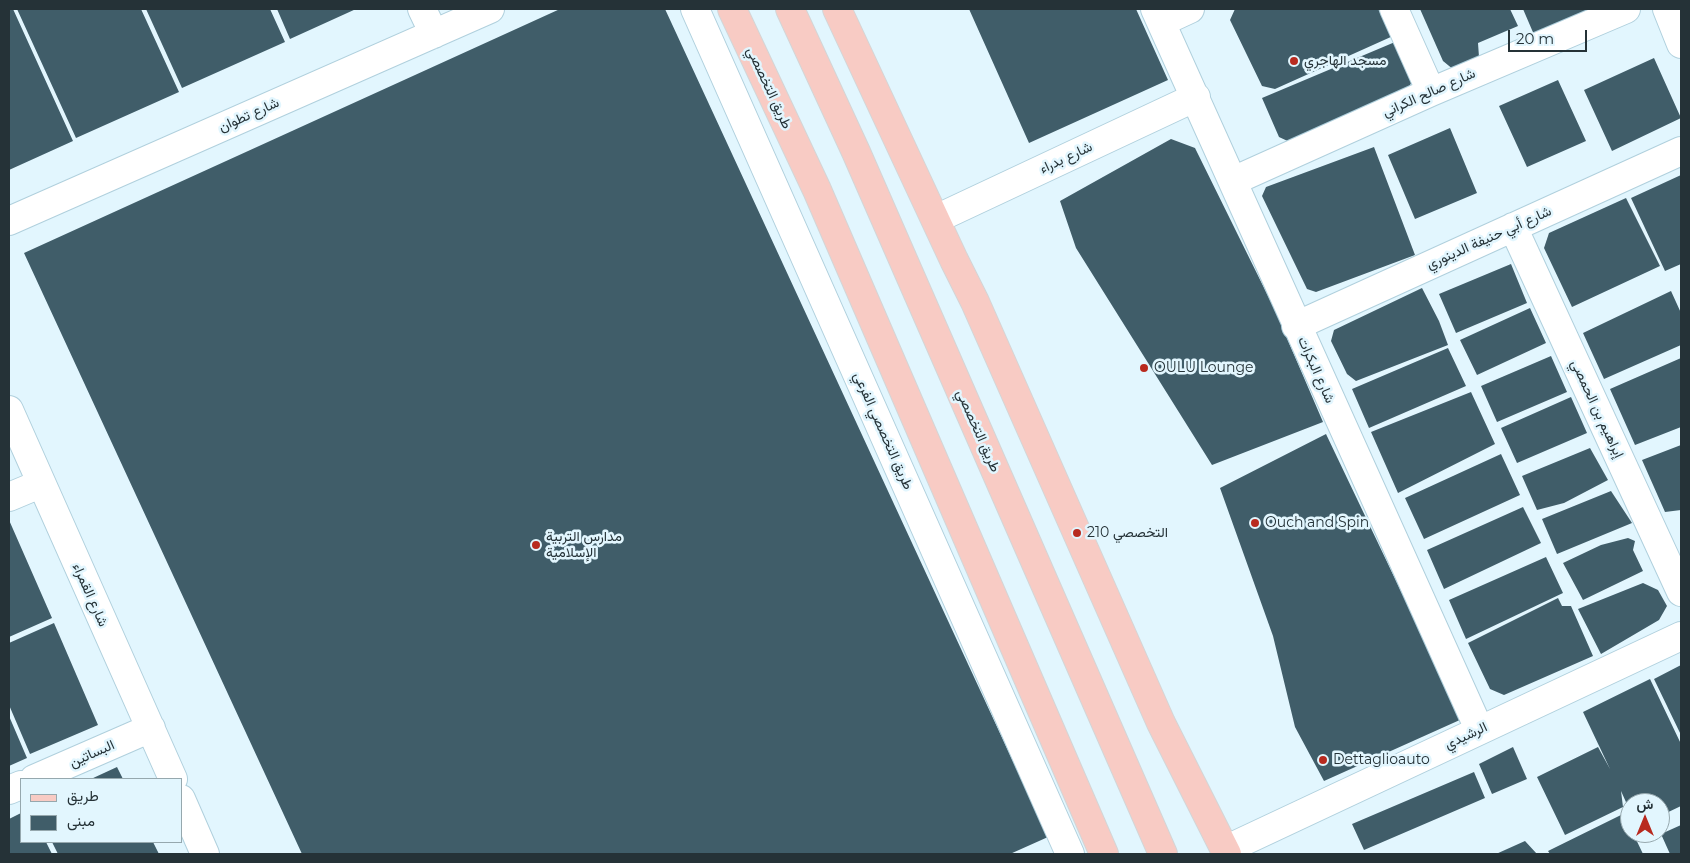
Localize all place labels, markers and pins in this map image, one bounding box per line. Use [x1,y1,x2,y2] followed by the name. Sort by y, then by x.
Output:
[1304,53,1387,69] place label: مسجد الهاجري
[1288,55,1300,67] marker: مسجد الهاجري
[1154,360,1253,376] place label: OULU Lounge
[1138,362,1150,374] marker: OULU Lounge
[1265,515,1369,531] place label: Ouch and Spin
[1249,517,1261,529] marker: Ouch and Spin
[1087,525,1168,541] place label: التخصصي 210
[1071,527,1083,539] marker: التخصصي 210
[546,529,622,562] place label: مدارس التربية الإسلامية
[530,539,542,551] marker: مدارس التربية الإسلامية
[1333,752,1430,768] place label: Dettaglioauto
[1317,754,1329,766] marker: Dettaglioauto

